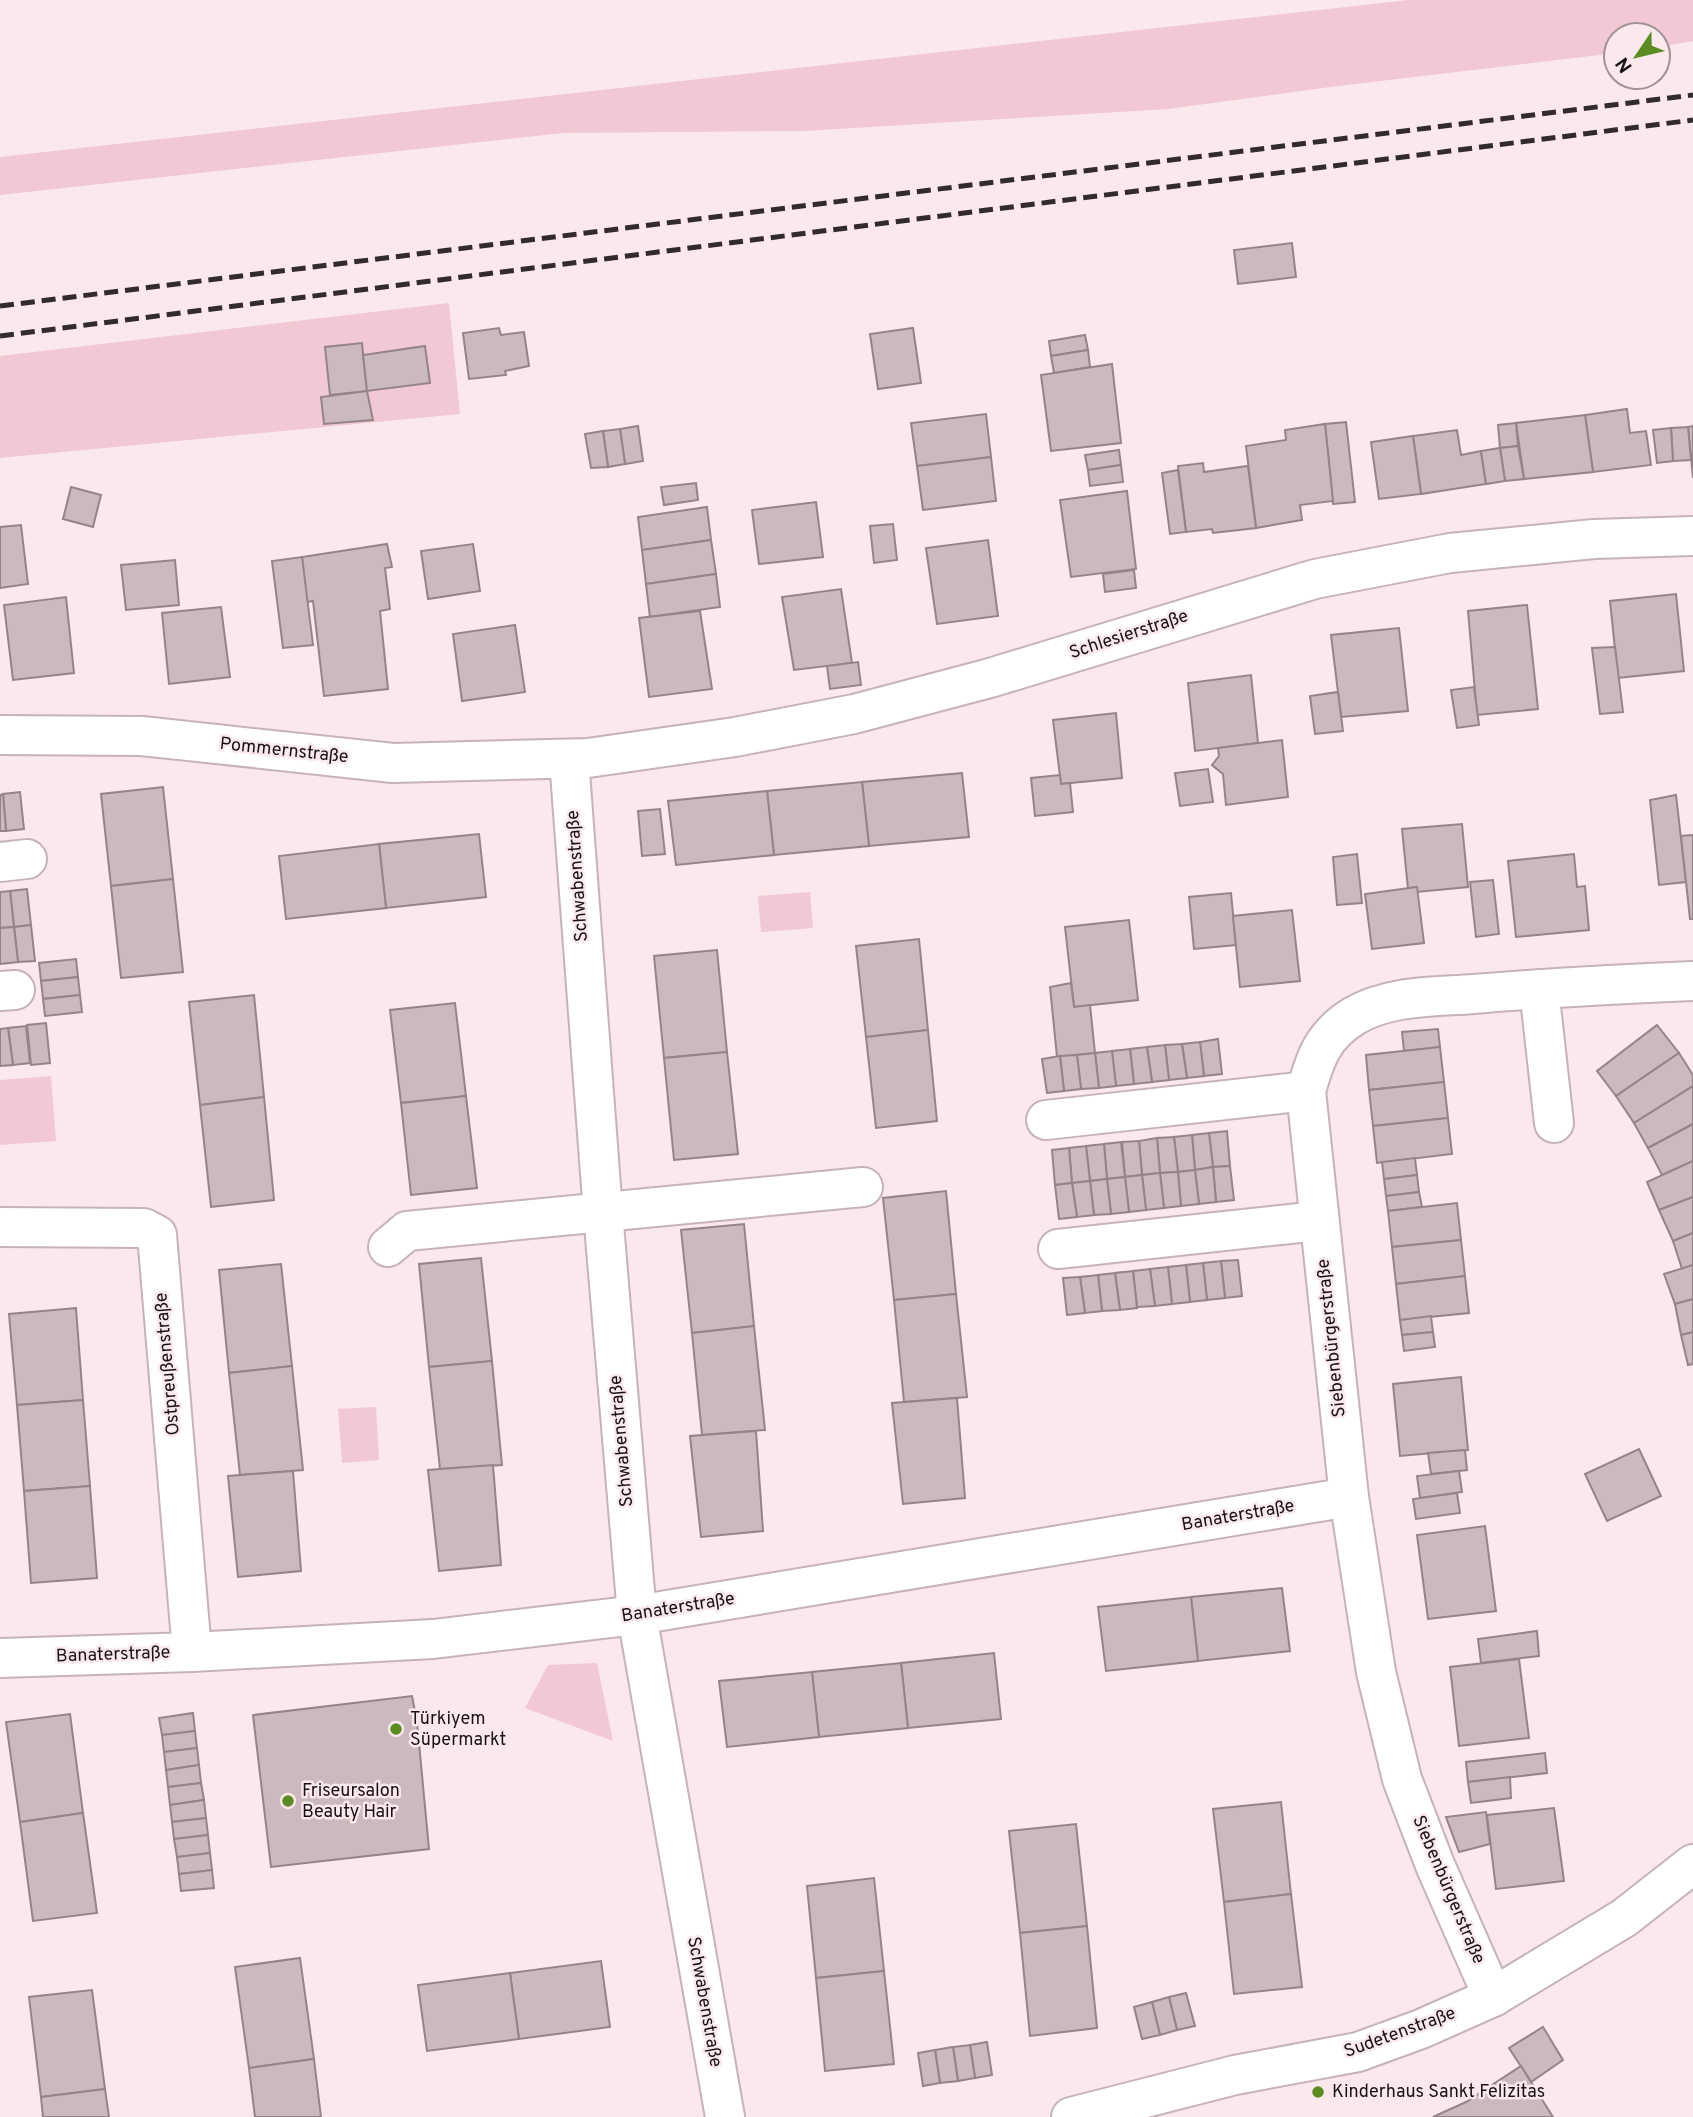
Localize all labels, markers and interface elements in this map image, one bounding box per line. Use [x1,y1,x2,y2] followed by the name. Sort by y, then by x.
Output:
[1602,21,1672,91] north arrow
[1611,52,1638,77] text: N
[1067,605,1191,665] street label: Schlesierstraße
[218,733,350,769] street label: Pommernstraße
[562,809,594,943] street label: Schwabenstraße
[1312,1258,1352,1418] street label: Siebenbürgerstraße
[150,1292,186,1436] street label: Ostpreußenstraße
[605,1374,639,1508] street label: Schwabenstraße
[1180,1495,1296,1537] street label: Banaterstraße
[620,1588,736,1628] street label: Banaterstraße
[55,1642,171,1668] street label: Banaterstraße
[410,1708,506,1752] place label: Türkiyem Süpermarkt
[388,1721,404,1737] marker: Türkiyem Süpermarkt
[302,1780,400,1824] place label: Friseursalon Beauty Hair
[280,1793,296,1809] marker: Friseursalon Beauty Hair
[1406,1812,1490,1968] street label: Siebenbürgerstraße
[681,1935,727,2069] street label: Schwabenstraße
[1341,2002,1459,2064] street label: Sudetenstraße
[1332,2081,1545,2104] place label: Kinderhaus Sankt Felizitas
[1310,2084,1326,2100] marker: Kinderhaus Sankt Felizitas

